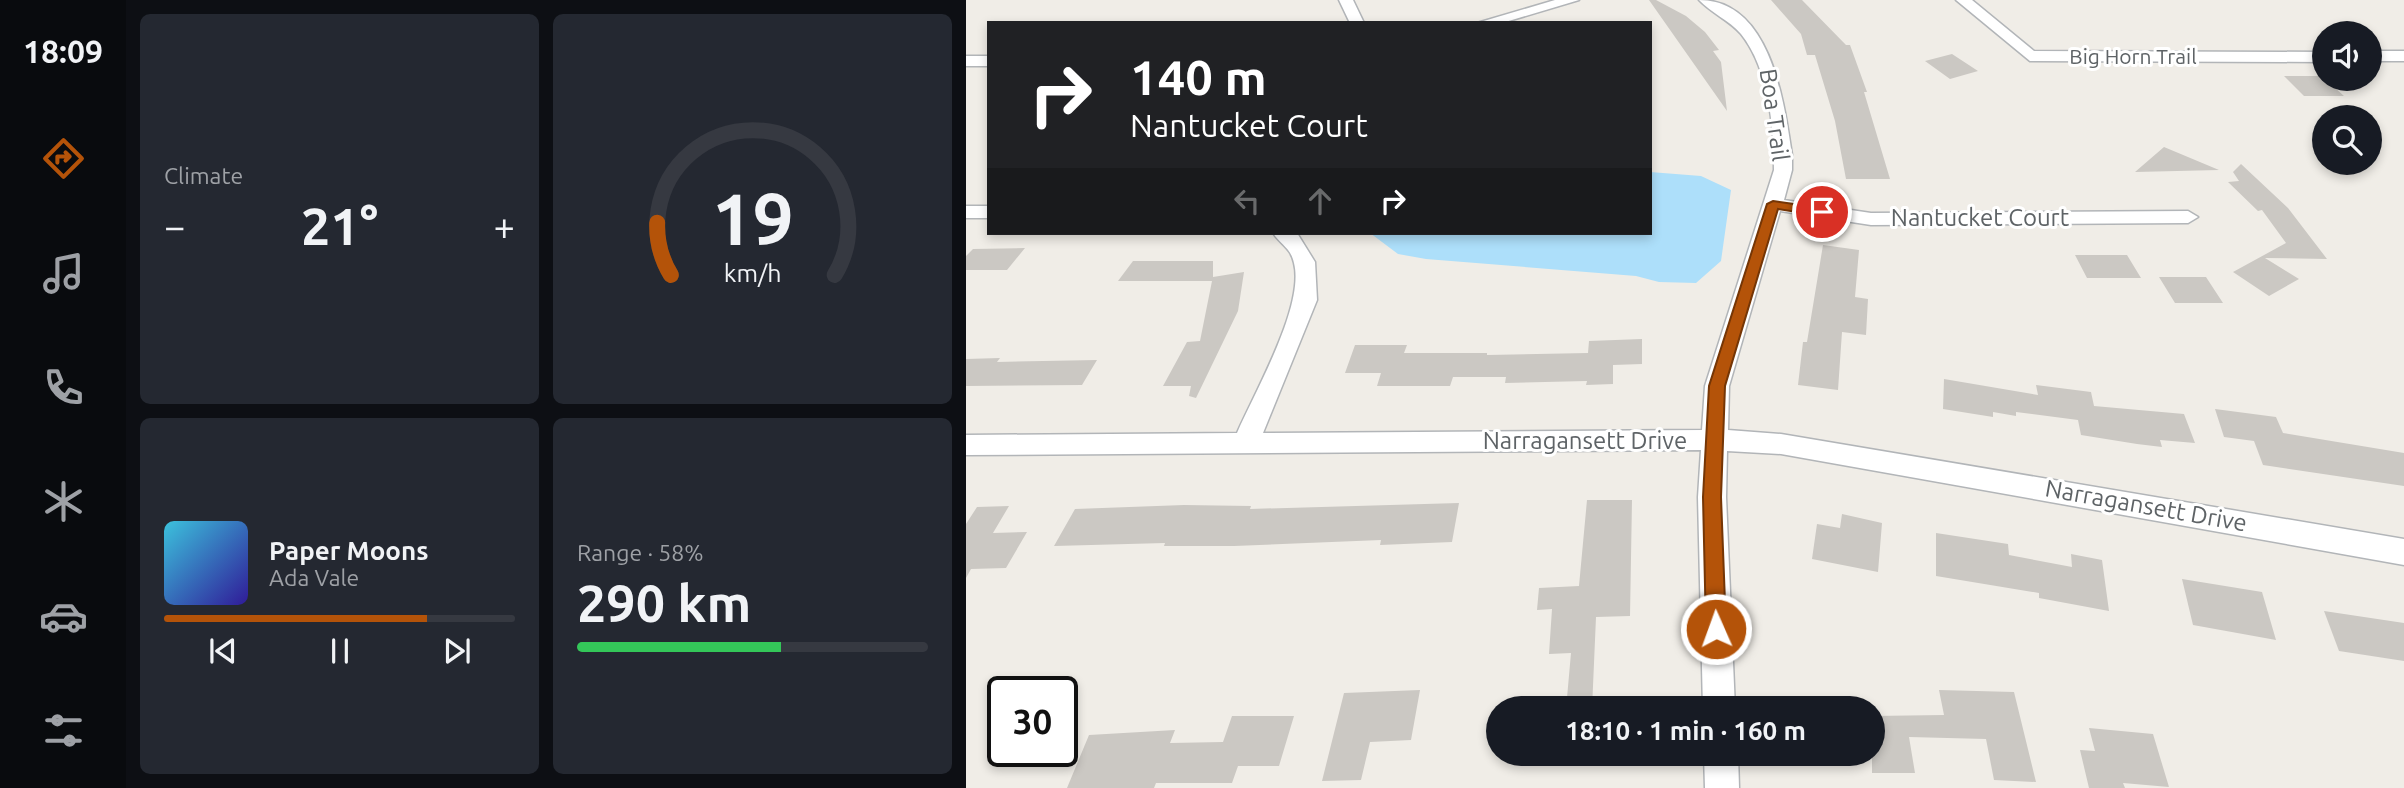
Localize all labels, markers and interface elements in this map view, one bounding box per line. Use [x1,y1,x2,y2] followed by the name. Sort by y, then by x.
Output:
[2312,21,2382,175] map controls
[2312,21,2382,91] button: sound
[23,33,103,69] text: 18:09
[2069,44,2197,68] street label: Big Horn Trail
[1015,49,1106,140] icon: right
[1130,49,1267,104] text: 140 m
[1755,67,1794,163] street label: Boa Trail
[2312,105,2382,175] button: search
[1130,107,1368,143] text: Nantucket Court
[39,134,88,183] icon: directions
[164,163,243,188] text: Climate
[711,177,794,259] text: 19
[1228,182,1266,220] icon: left
[1301,182,1339,220] icon: ahead
[1374,182,1412,220] icon: right
[1792,182,1852,242] pin
[1803,193,1841,231] icon: arrive
[301,197,378,255] text: 21°
[1891,204,2070,231] street label: Nantucket Court
[164,205,185,247] text: −
[494,205,515,247] text: +
[39,249,88,298] icon: music
[724,259,781,287] text: km/h
[39,363,88,412] icon: phone
[1483,427,1687,454] street label: Narragansett Drive
[2043,474,2249,537] street label: Narragansett Drive
[39,477,88,526] icon: climate
[269,536,428,565] text: Paper Moons
[577,540,704,565] text: Range · 58%
[269,565,359,590] text: Ada Vale
[577,574,751,632] text: 290 km
[39,592,88,641] icon: car
[1679,592,1753,666] position arrow
[204,632,242,670] icon: previous
[321,632,359,670] icon: pause
[438,632,476,670] icon: next
[987,676,1078,767] speed limit sign: 30
[39,706,88,755] icon: filters
[1565,716,1806,745] text: 18:10 · 1 min · 160 m

